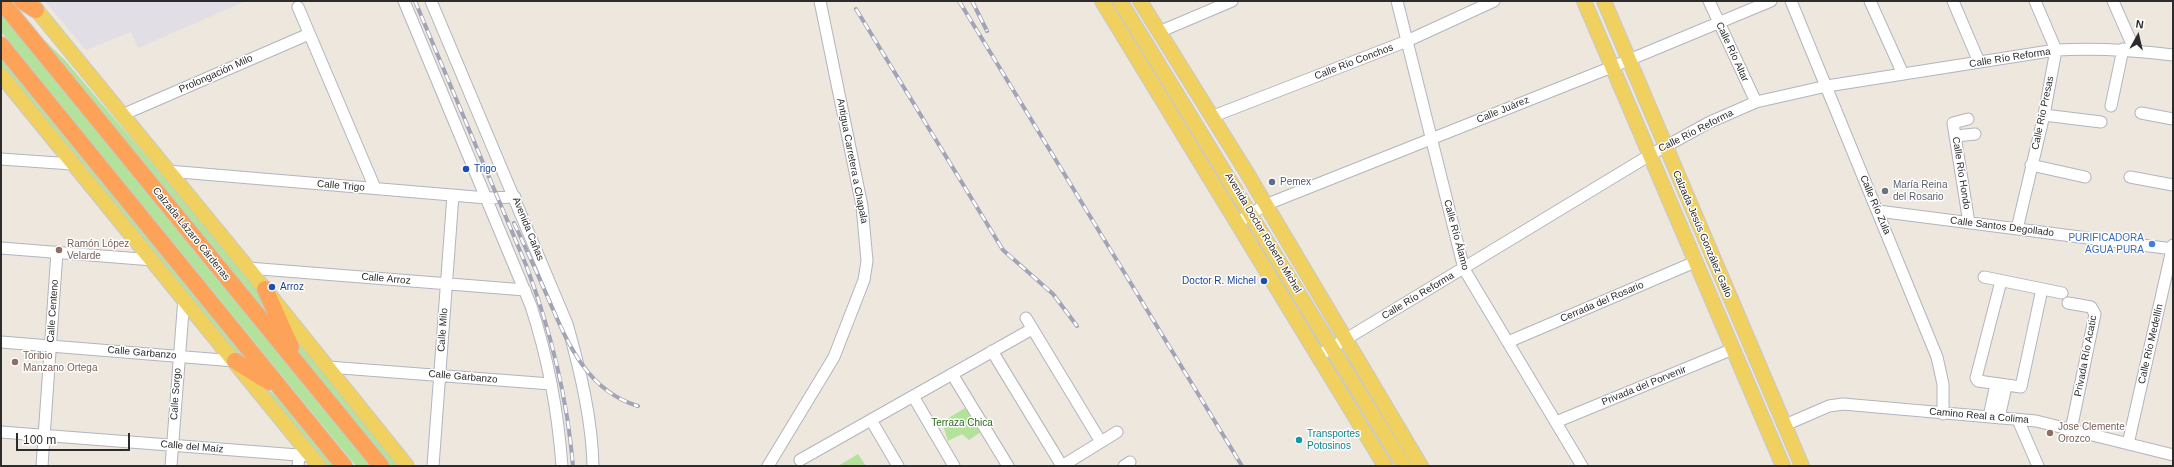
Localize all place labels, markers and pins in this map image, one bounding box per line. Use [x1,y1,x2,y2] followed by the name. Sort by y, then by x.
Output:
[474,163,496,175] place label: Trigo
[461,164,471,174] marker: Trigo
[1280,176,1311,188] place label: Pemex
[1267,177,1277,187] marker: Pemex
[1893,179,1947,202] place label: María Reina del Rosario
[1880,186,1890,196] marker: María Reina del Rosario
[2068,232,2144,256] place label: PURIFICADORA AGUA PURA
[67,238,129,262] place label: Ramón López Velarde
[2147,239,2157,249] marker: PURIFICADORA AGUA PURA
[54,245,64,255] marker: Ramón López Velarde
[1182,275,1256,287] place label: Doctor R. Michel
[1259,276,1269,286] marker: Doctor R. Michel
[280,281,304,293] place label: Arroz
[267,282,277,292] marker: Arroz
[23,350,97,374] place label: Toribio Manzano Ortega
[10,357,20,367] marker: Toribio Manzano Ortega
[2058,421,2125,444] place label: Jose Clemente Orozco
[1307,428,1360,452] place label: Transportes Potosinos
[2045,428,2055,438] marker: Jose Clemente Orozco
[1294,435,1304,445] marker: Transportes Potosinos

